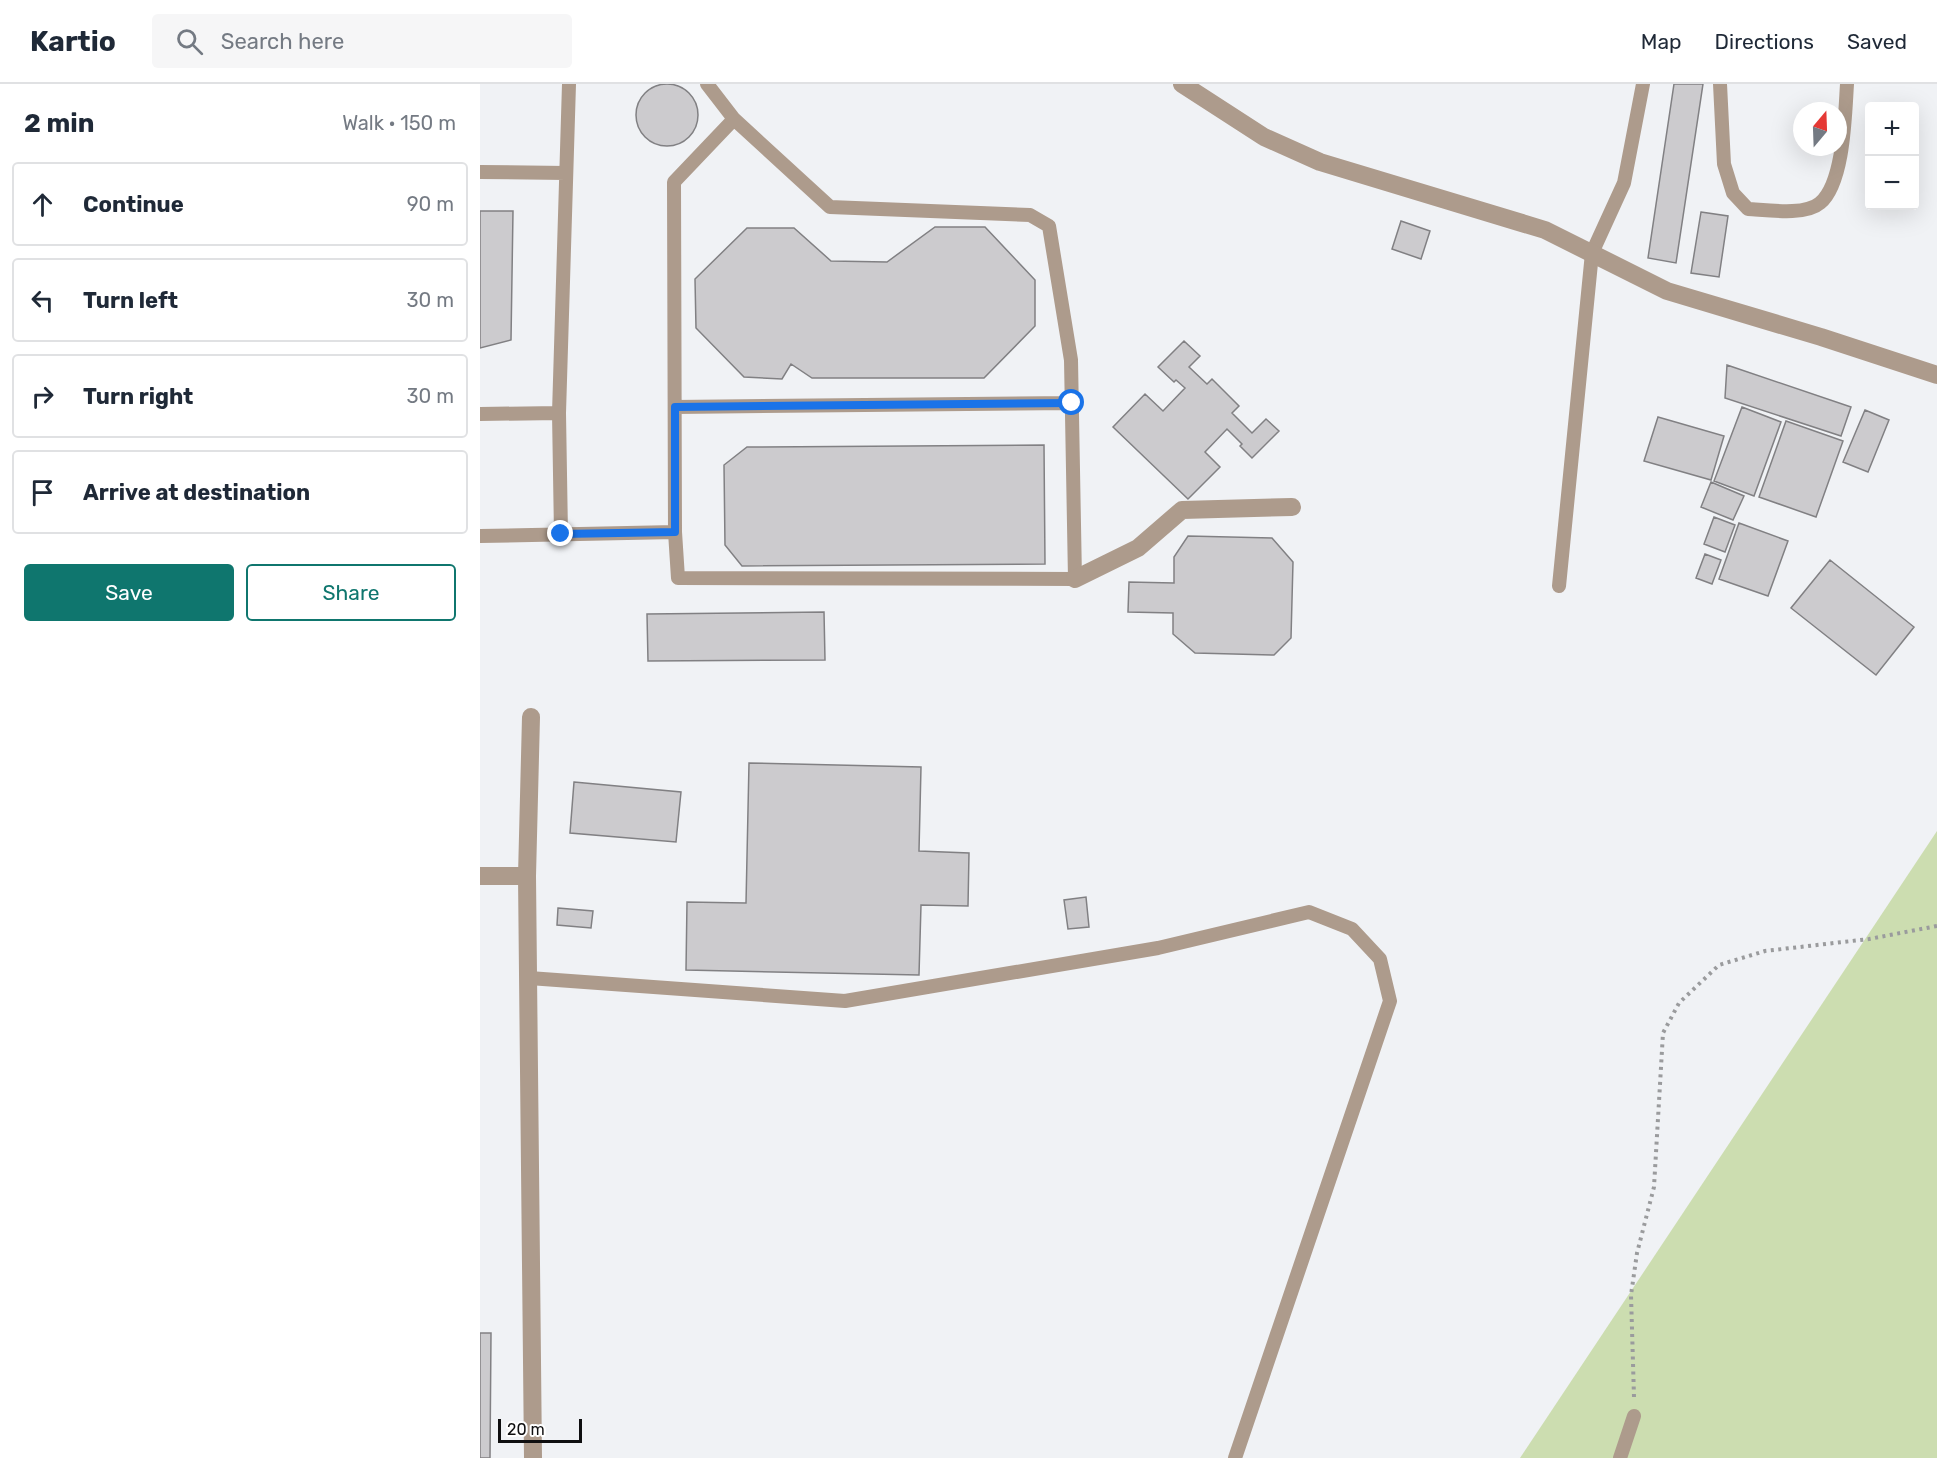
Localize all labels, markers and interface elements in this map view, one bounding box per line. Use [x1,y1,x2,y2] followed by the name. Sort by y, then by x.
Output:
[152,14,572,68] search box
[30,25,116,58] text: Kartio
[173,25,206,58] icon: search
[221,28,344,55] text: Search here
[1641,29,1682,54] text: Map
[1715,29,1814,54] text: Directions
[1847,29,1907,54] text: Saved
[1793,102,1847,156] north arrow
[1865,102,1919,210] map controls
[1865,102,1919,156] button: +
[24,108,94,139] text: 2 min
[342,111,456,135] text: Walk · 150 m
[1865,156,1919,210] button: −
[26,188,59,221] icon: ahead
[83,191,184,218] text: Continue
[407,192,454,216] text: 90 m
[26,284,59,317] icon: left
[83,287,178,314] text: Turn left
[407,288,454,312] text: 30 m
[26,380,59,413] icon: right
[83,383,193,410] text: Turn right
[407,384,454,408] text: 30 m
[1058,389,1084,415] route start
[26,476,59,509] icon: arrive
[83,479,310,506] text: Arrive at destination
[547,520,573,546] route end
[24,564,234,621] button: Save
[246,564,456,621] button: Share
[498,1416,582,1444] scale bar
[507,1420,545,1439] text: 20 m

